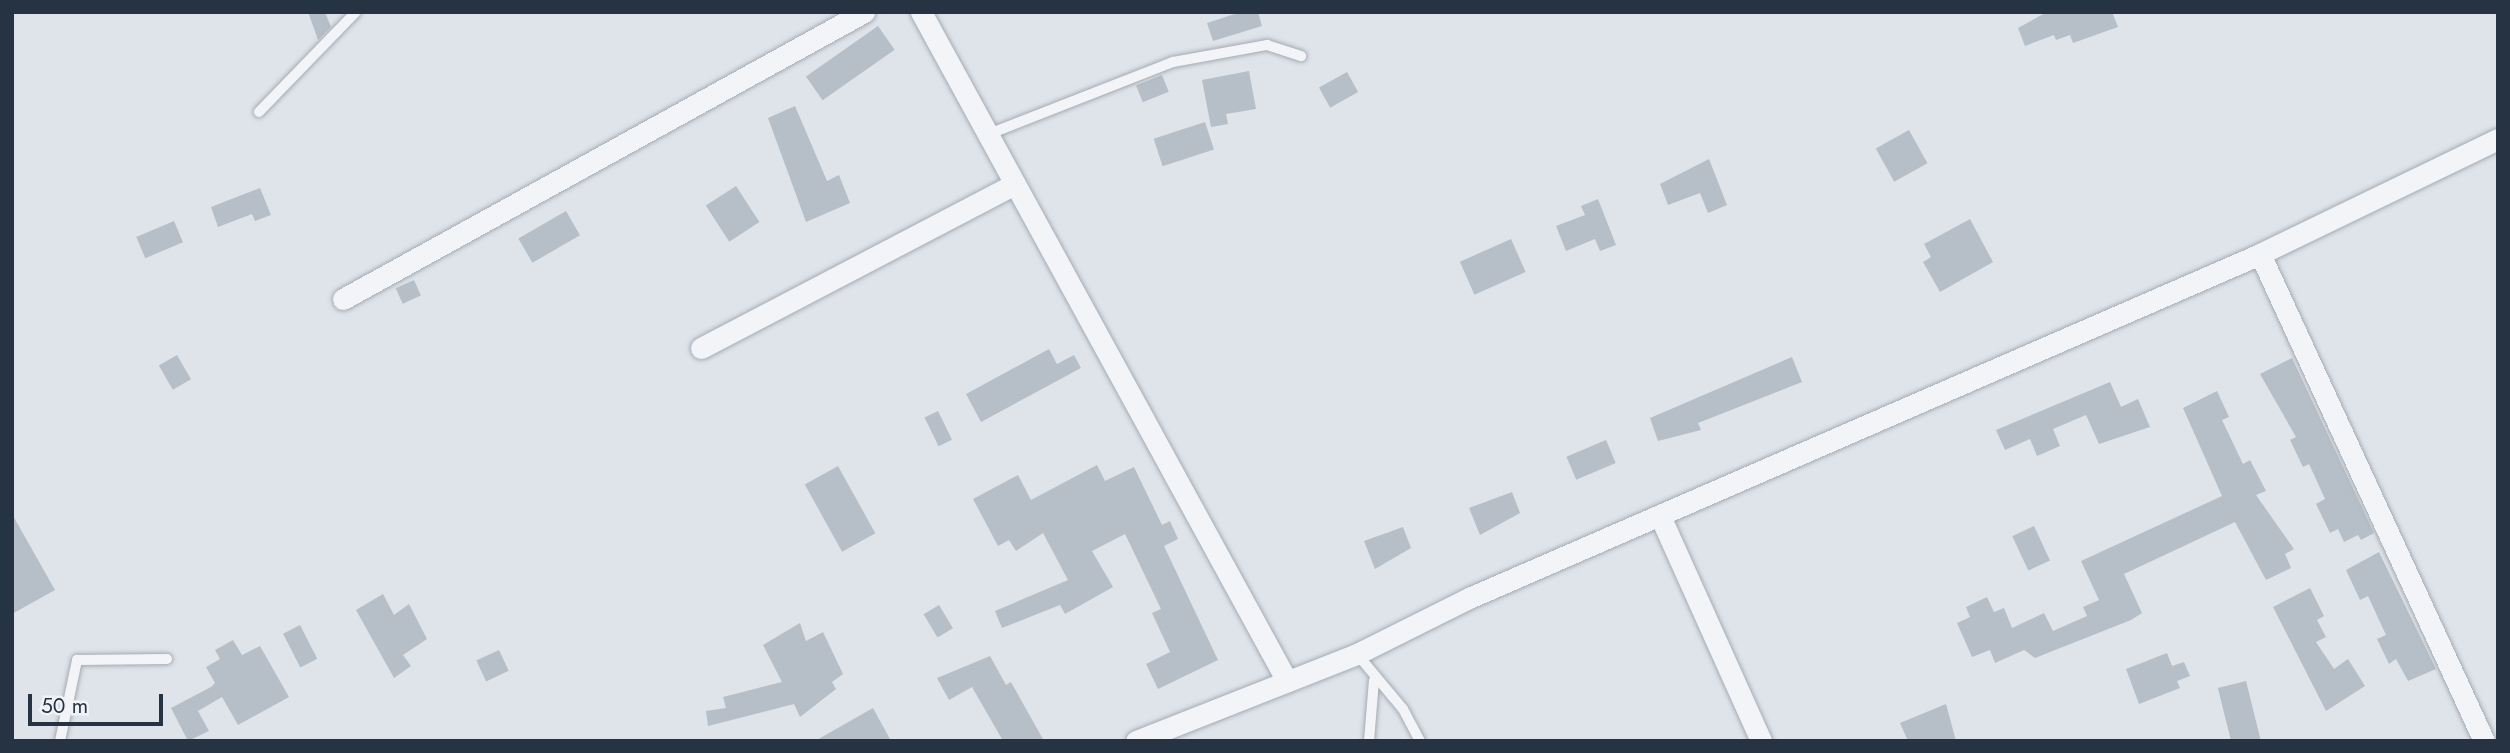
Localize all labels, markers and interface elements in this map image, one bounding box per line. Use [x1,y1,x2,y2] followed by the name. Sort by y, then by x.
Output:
[32,680,166,724] scale bar
[41,691,88,721] text: 50 m

